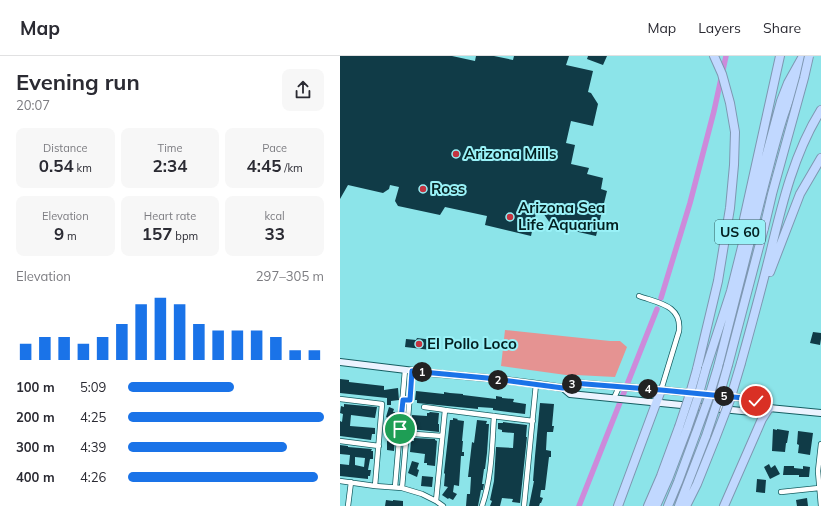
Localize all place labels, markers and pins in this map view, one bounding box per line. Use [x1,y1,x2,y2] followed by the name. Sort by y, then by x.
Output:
[464,144,556,163] place label: Arizona Mills
[451,149,461,159] marker: Arizona Mills
[431,179,465,198] place label: Ross
[418,184,428,194] marker: Ross
[518,198,619,234] place label: Arizona Sea Life Aquarium
[505,212,515,222] marker: Arizona Sea Life Aquarium
[427,334,517,353] place label: El Pollo Loco
[414,339,424,349] marker: El Pollo Loco
[412,362,432,382] pin: 1
[488,370,508,390] pin: 2
[562,374,582,394] pin: 3
[638,379,658,399] pin: 4
[739,384,773,418] pin
[714,386,734,406] pin: 5
[383,412,417,446] pin

